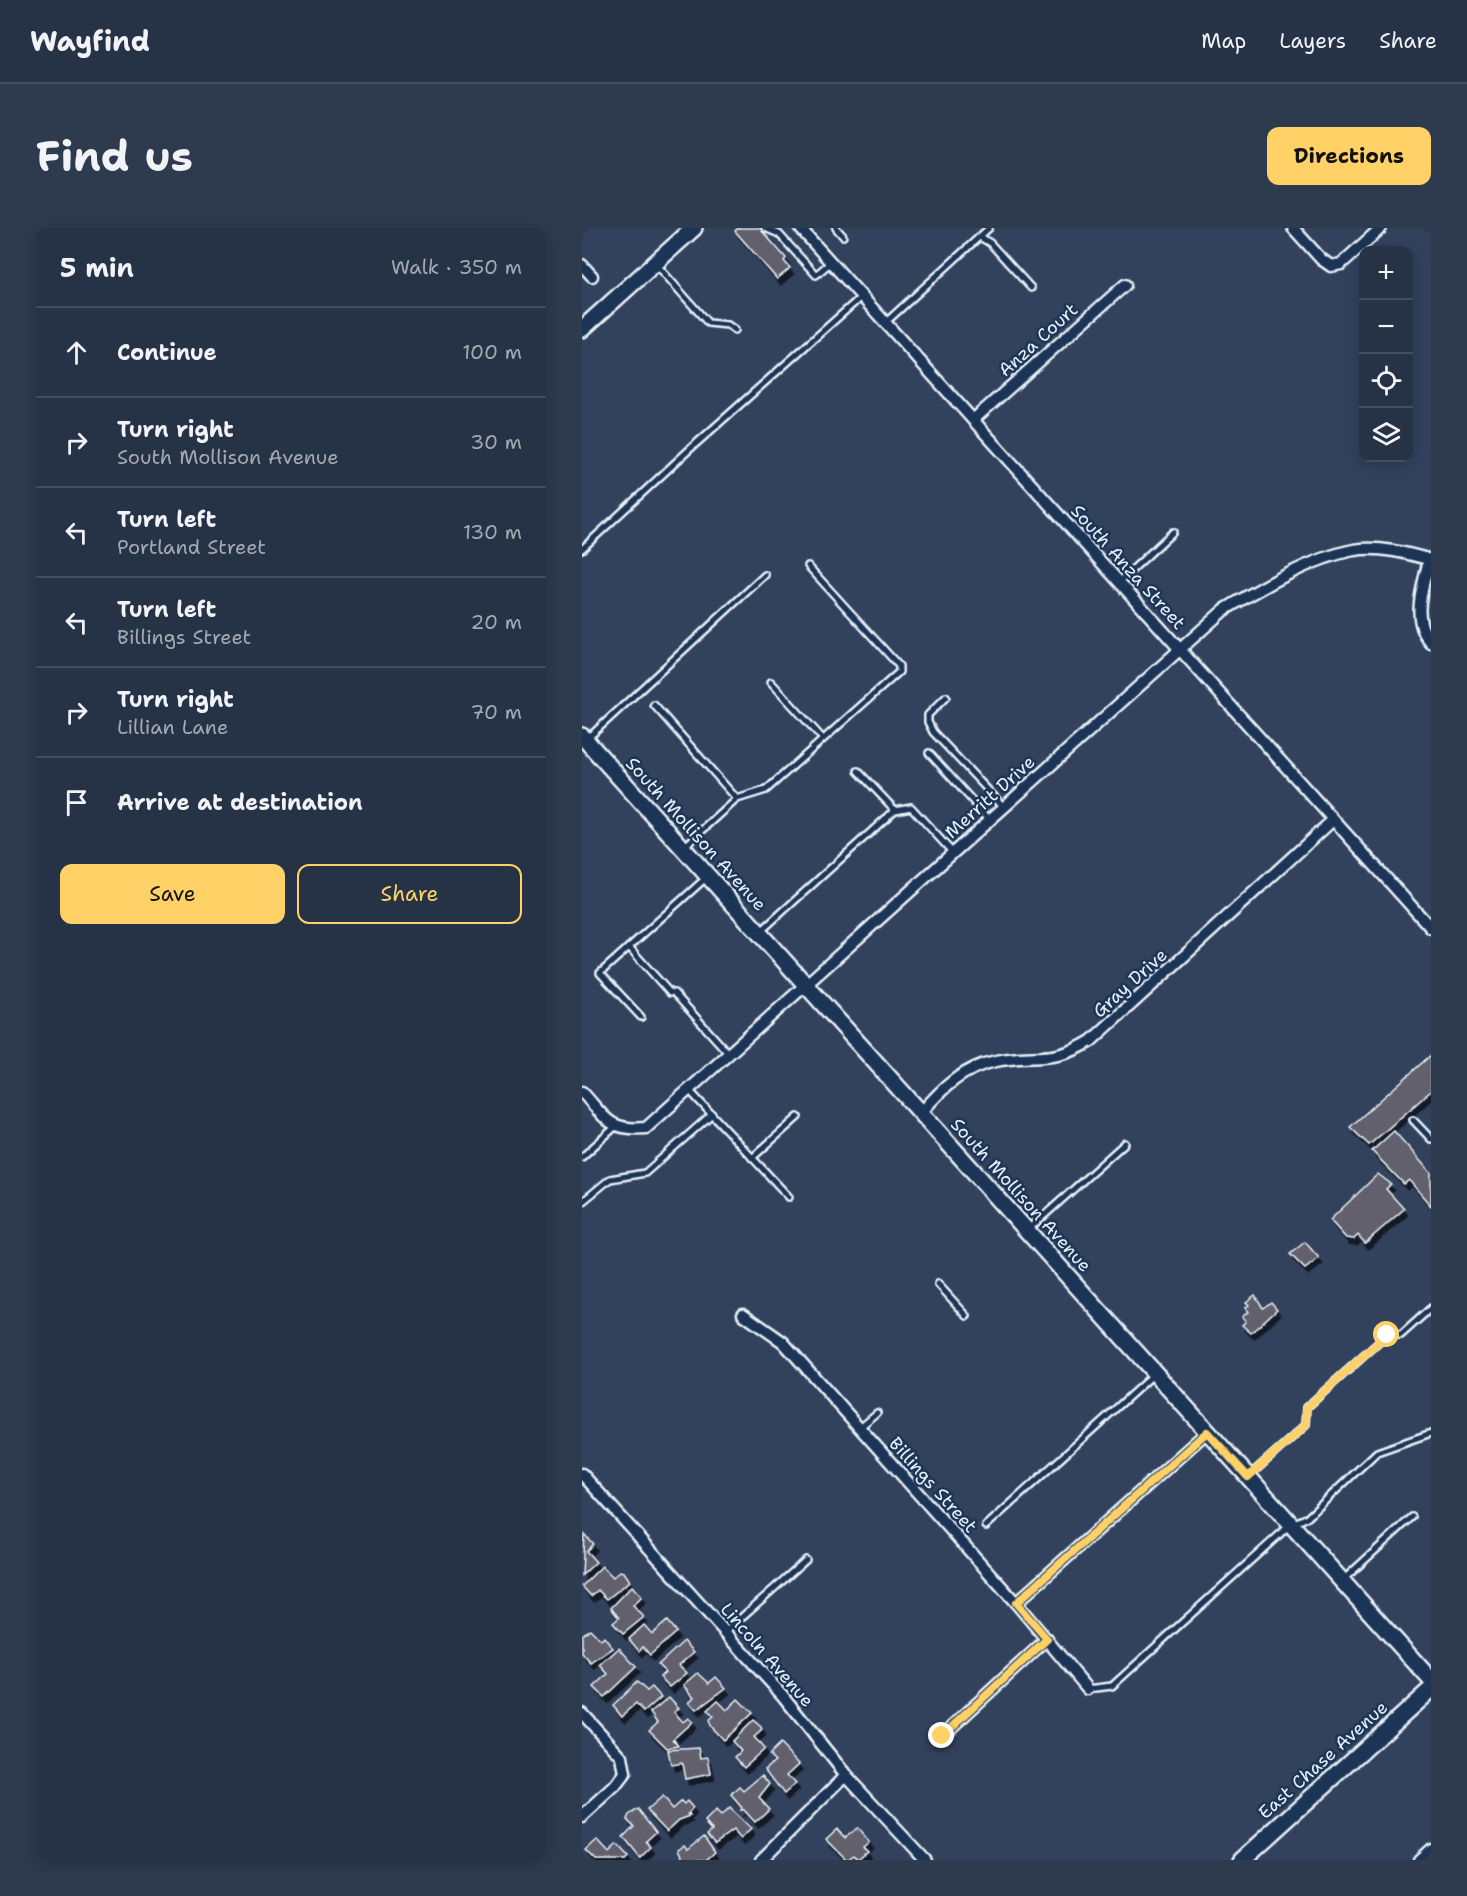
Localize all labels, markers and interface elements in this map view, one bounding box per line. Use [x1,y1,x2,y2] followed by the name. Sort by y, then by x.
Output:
[30,22,150,60] text: Wayfind
[1201,27,1246,55] text: Map
[1279,27,1346,55] text: Layers
[1379,27,1437,55] text: Share
[1267,127,1431,185] button: Directions
[36,128,193,184] text: Find us
[1359,246,1413,462] map controls
[1359,246,1413,300] button: +
[60,250,134,285] text: 5 min
[391,254,522,280] text: Walk · 350 m
[993,298,1083,382] street label: Anza Court
[1359,300,1413,354] button: −
[60,336,93,369] icon: ahead
[117,338,217,367] text: Continue
[462,339,522,365] text: 100 m
[1359,354,1413,408] button: locate
[1359,408,1413,462] button: layers
[117,415,234,444] text: Turn right
[60,426,93,459] icon: right
[470,429,522,455] text: 30 m
[117,444,339,470] text: South Mollison Avenue
[1065,499,1191,635] street label: South Anza Street
[117,505,216,534] text: Turn left
[60,516,93,549] icon: left
[463,519,522,545] text: 130 m
[117,534,266,560] text: Portland Street
[117,595,216,624] text: Turn left
[60,606,93,639] icon: left
[471,609,522,635] text: 20 m
[117,624,251,650] text: Billings Street
[117,685,234,714] text: Turn right
[60,696,93,729] icon: right
[470,699,522,725] text: 70 m
[117,714,228,740] text: Lillian Lane
[940,750,1040,844] street label: Merritt Drive
[620,752,772,916] street label: South Mollison Avenue
[60,786,93,819] icon: arrive
[117,788,363,817] text: Arrive at destination
[60,864,285,924] button: Save
[297,864,522,924] button: Share
[1088,943,1172,1023] street label: Gray Drive
[945,1113,1097,1277] street label: South Mollison Avenue
[1373,1321,1399,1347] route start
[884,1432,982,1538] street label: Billings Street
[715,1598,819,1712] street label: Lincoln Avenue
[1253,1696,1393,1824] street label: East Chase Avenue
[928,1722,954,1748] route end

